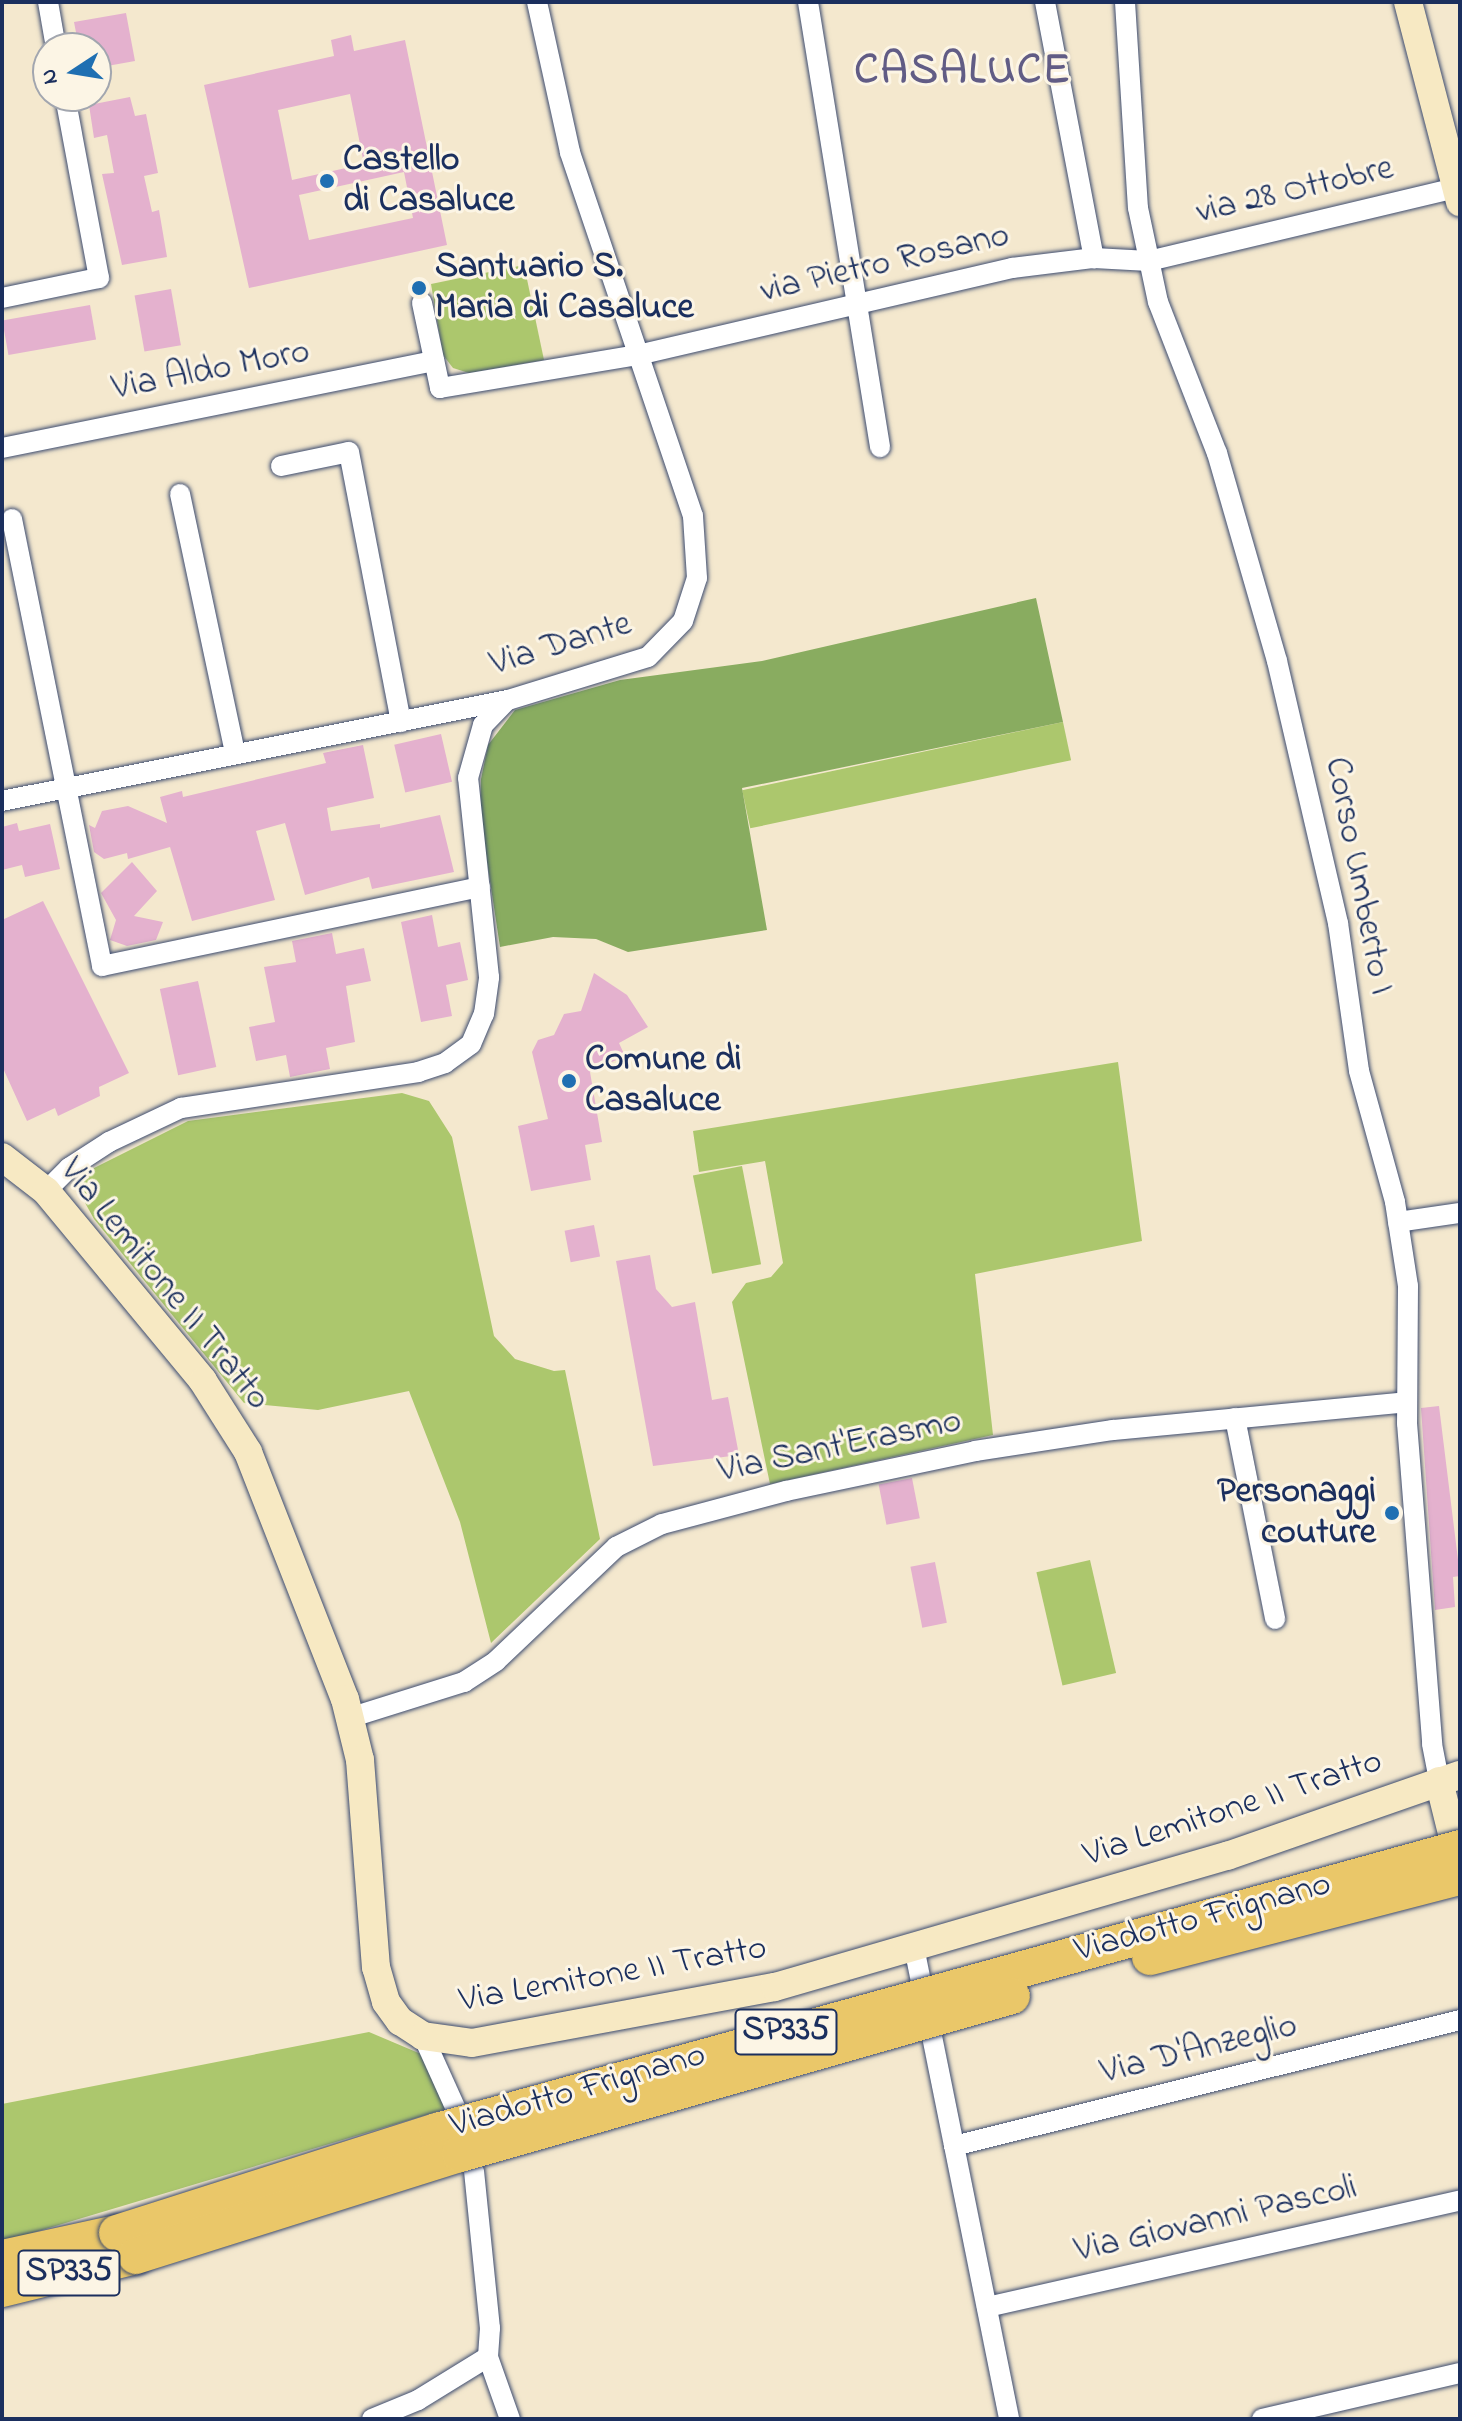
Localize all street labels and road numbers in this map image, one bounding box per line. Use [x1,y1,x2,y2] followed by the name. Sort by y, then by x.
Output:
[1192,147,1398,235] street label: via 28 Ottobre
[756,214,1014,314] street label: via Pietro Rosano
[109,331,313,411] street label: Via Aldo Moro
[485,603,637,687] street label: Via Dante
[1314,754,1402,998] street label: Corso Umberto I
[49,1150,279,1420] street label: Via Lemitone II Tratto
[715,1400,965,1494] street label: Via Sant'Erasmo
[1078,1740,1388,1878] street label: Via Lemitone II Tratto
[1070,1863,1336,1973] street label: Viadotto Frignano
[456,1927,770,2023] street label: Via Lemitone II Tratto
[734,2002,838,2062] road number: SP335
[1096,2005,1302,2095] street label: Via D'Anzeglio
[445,2034,711,2148] street label: Viadotto Frignano
[1071,2167,1361,2273] street label: Via Giovanni Pascoli
[17,2243,121,2303] road number: SP335

